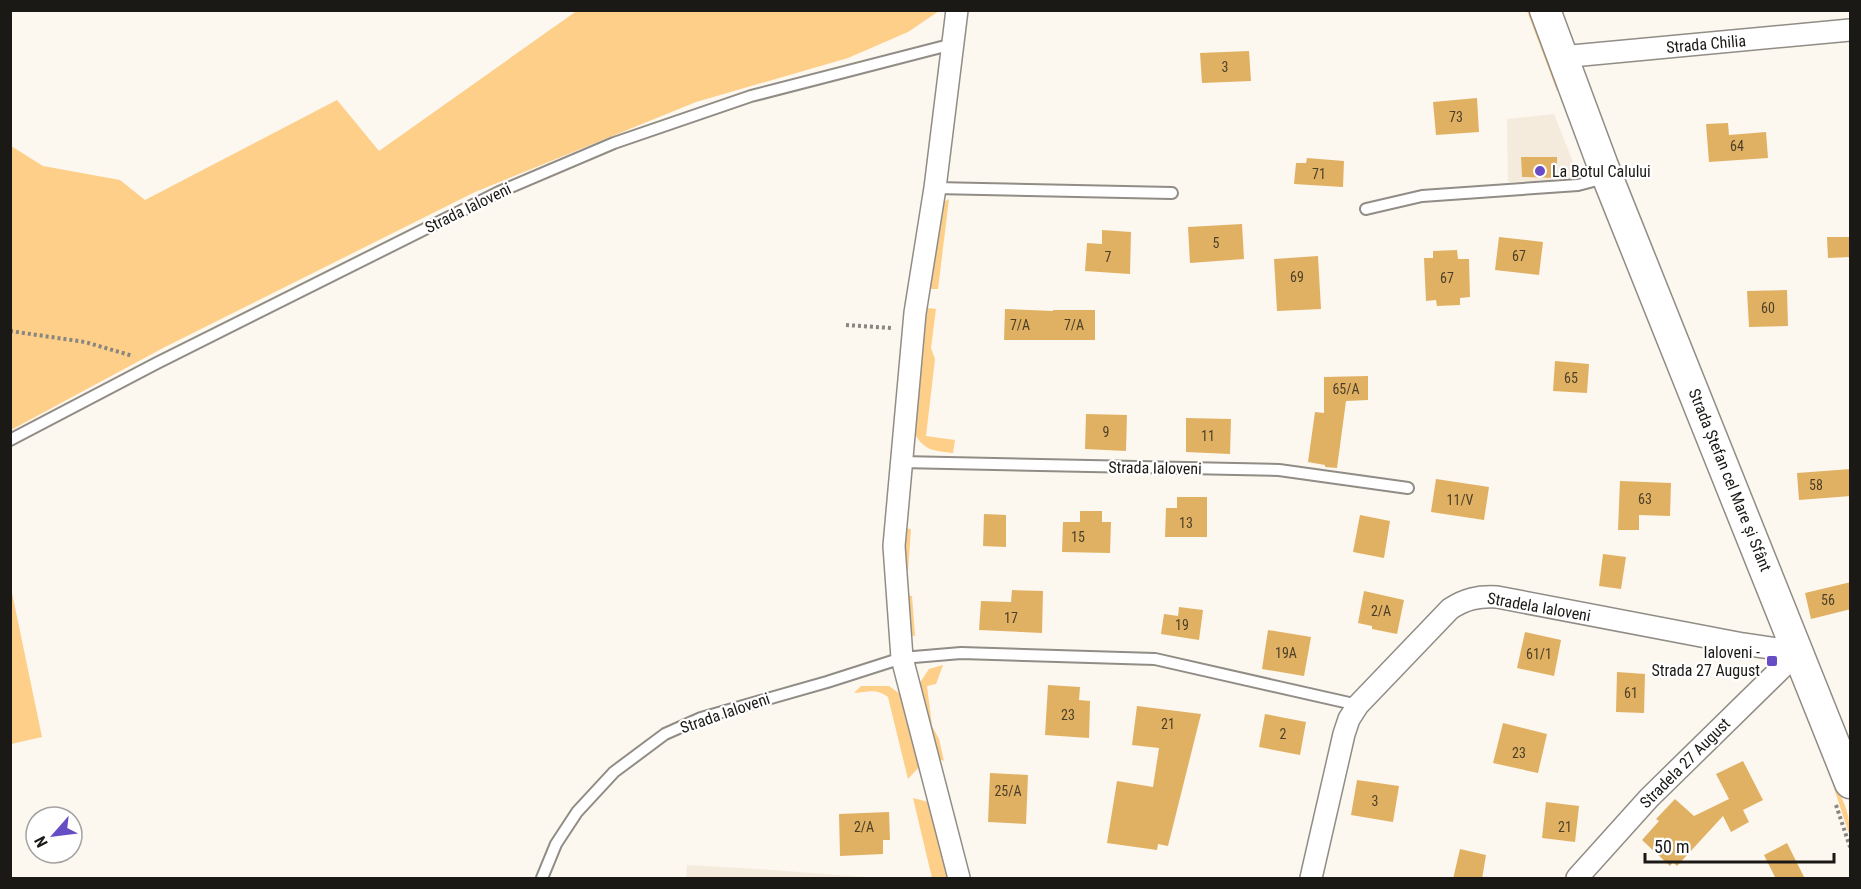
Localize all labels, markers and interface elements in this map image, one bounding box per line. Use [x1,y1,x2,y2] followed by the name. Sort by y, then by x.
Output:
[1665,31,1747,57] street label: Strada Chilia
[1222,59,1228,75] house number: 3
[1449,109,1463,125] house number: 73
[1730,138,1744,154] house number: 64
[1552,162,1651,181] place label: La Botul Calului
[1533,164,1547,178] marker: La Botul Calului
[1312,166,1326,182] house number: 71
[422,179,514,237] street label: Strada Ialoveni
[1213,235,1220,251] house number: 5
[1512,248,1526,264] house number: 67
[1105,249,1112,265] house number: 7
[1290,269,1304,285] house number: 69
[1440,270,1454,286] house number: 67
[1761,300,1775,316] house number: 60
[1010,317,1030,333] house number: 7/A
[1064,317,1084,333] house number: 7/A
[1564,370,1578,386] house number: 65
[1332,381,1360,397] house number: 65/A
[1684,386,1775,575] street label: Strada Ștefan cel Mare și Sfânt
[1103,424,1109,440] house number: 9
[1201,428,1215,444] house number: 11
[1108,458,1202,478] street label: Strada Ialoveni
[1809,477,1823,493] house number: 58
[1638,491,1652,507] house number: 63
[1447,492,1474,508] house number: 11/V
[1179,515,1193,531] house number: 13
[1071,529,1085,545] house number: 15
[1486,589,1592,625] street label: Stradela Ialoveni
[1821,592,1835,608] house number: 56
[1371,603,1391,619] house number: 2/A
[1004,610,1018,626] house number: 17
[1175,617,1189,633] house number: 19
[1651,643,1760,680] place label: Ialoveni - Strada 27 August
[1275,645,1297,661] house number: 19A
[1526,646,1552,662] house number: 61/1
[1765,654,1779,668] marker: Ialoveni - Strada 27 August
[1624,685,1638,701] house number: 61
[678,689,772,737] street label: Strada Ialoveni
[1061,707,1075,723] house number: 23
[1636,714,1734,812] street label: Stradela 27 August
[1161,716,1175,732] house number: 21
[1280,726,1287,742] house number: 2
[1512,745,1526,761] house number: 23
[994,783,1022,799] house number: 25/A
[1372,793,1378,809] house number: 3
[24,805,84,865] north arrow
[854,819,874,835] house number: 2/A
[1558,819,1572,835] house number: 21
[1645,826,1834,864] scale bar
[31,833,52,851] text: N
[1654,836,1689,857] text: 50 m

